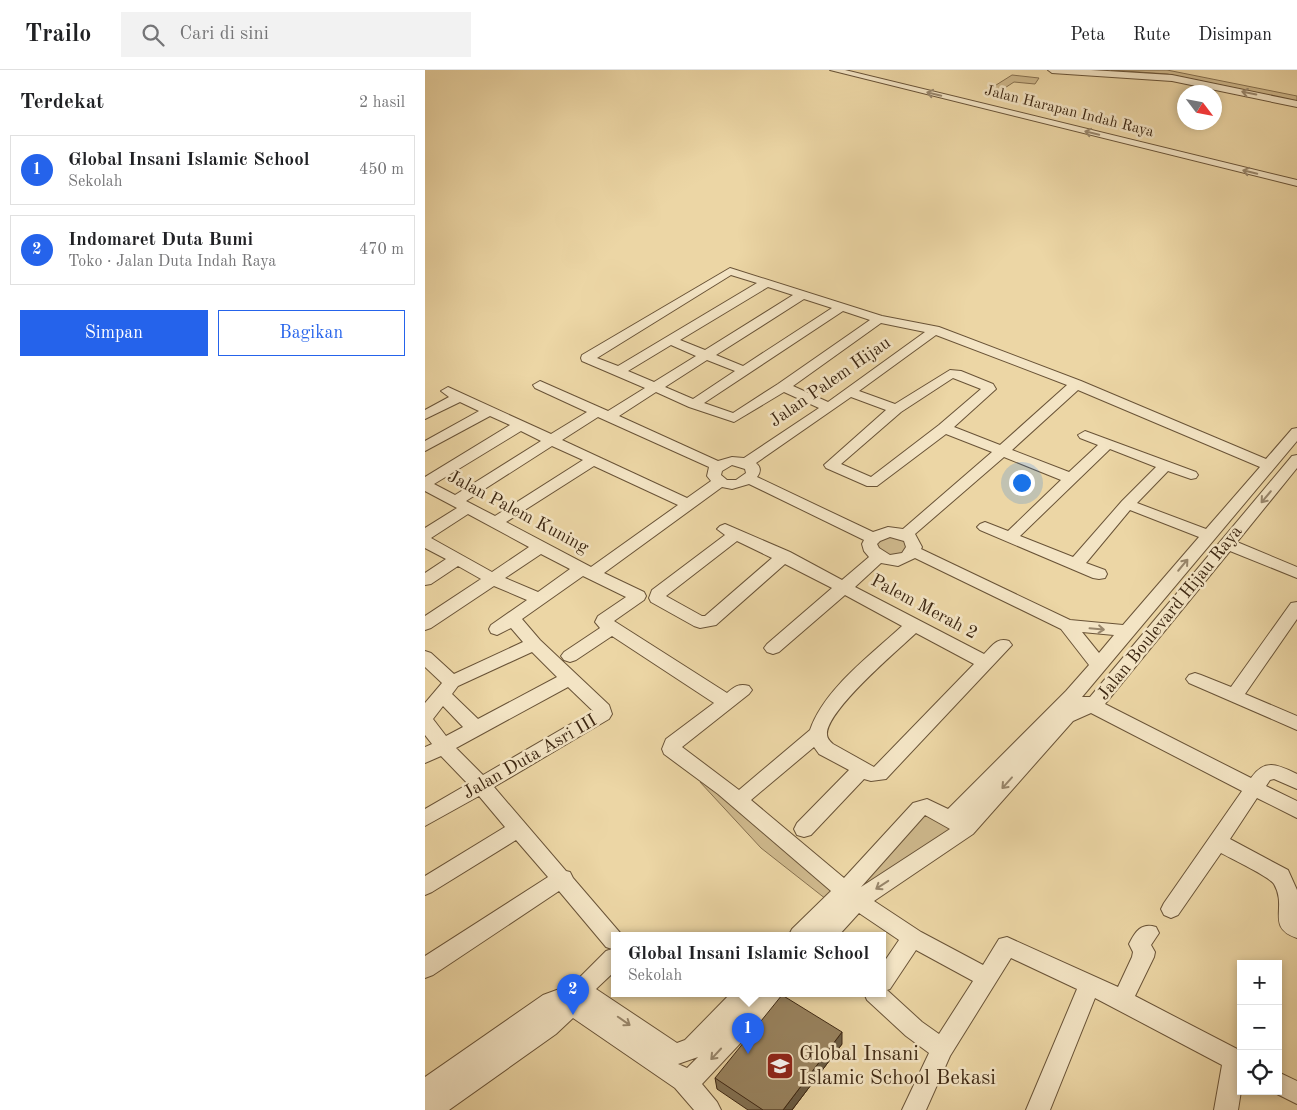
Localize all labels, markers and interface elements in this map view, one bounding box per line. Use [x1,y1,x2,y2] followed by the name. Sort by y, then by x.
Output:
[121,12,471,57] search box
[139,21,167,49] icon: search
[25,23,91,47] text: Trailo
[179,25,269,44] text: Cari di sini
[1070,26,1105,44] text: Peta
[1133,26,1170,44] text: Rute
[1198,26,1272,44] text: Disimpan
[983,84,1156,140] street label: Jalan Harapan Indah Raya
[1177,85,1222,130] north arrow
[1242,88,1258,98] one-way arrow
[927,89,943,98] one-way arrow
[20,92,104,113] text: Terdekat
[359,95,405,111] text: 2 hasil
[1084,128,1100,137] one-way arrow
[68,151,310,170] text: Global Insani Islamic School
[32,162,42,178] text: 1
[359,162,404,178] text: 450 m
[1242,166,1258,176] one-way arrow
[68,174,122,190] text: Sekolah
[68,231,253,250] text: Indomaret Duta Bumi
[32,242,42,258] text: 2
[359,242,404,258] text: 470 m
[68,254,276,270] text: Toko · Jalan Duta Indah Raya
[20,310,208,356] button: Simpan
[218,310,405,356] button: Bagikan
[766,333,894,430] street label: Jalan Palem Hijau
[444,467,592,557] street label: Jalan Palem Kuning
[1009,470,1035,496] your location
[1261,490,1272,503] one-way arrow
[1094,522,1246,704] street label: Jalan Boulevard Hijau Raya
[1177,559,1188,572] one-way arrow
[868,571,980,643] street label: Palem Merah 2
[1089,624,1105,633] one-way arrow
[460,711,600,803] street label: Jalan Duta Asri III
[1001,776,1013,789] one-way arrow
[875,880,889,890] one-way arrow
[611,932,886,997] popup
[628,945,869,964] text: Global Insani Islamic School
[1237,960,1282,1095] map controls
[1237,960,1282,1005] button: +
[628,968,682,984] text: Sekolah
[557,974,589,1015] pin: 2
[1237,1005,1282,1050] button: −
[732,1013,764,1054] pin: 1
[617,1016,631,1026] one-way arrow
[799,1044,996,1089] place label: Global Insani Islamic School Bekasi
[710,1048,722,1061] one-way arrow
[1237,1050,1282,1095] button: locate
[765,1051,795,1081] school or university icon: Global Insani Islamic School Bekasi

